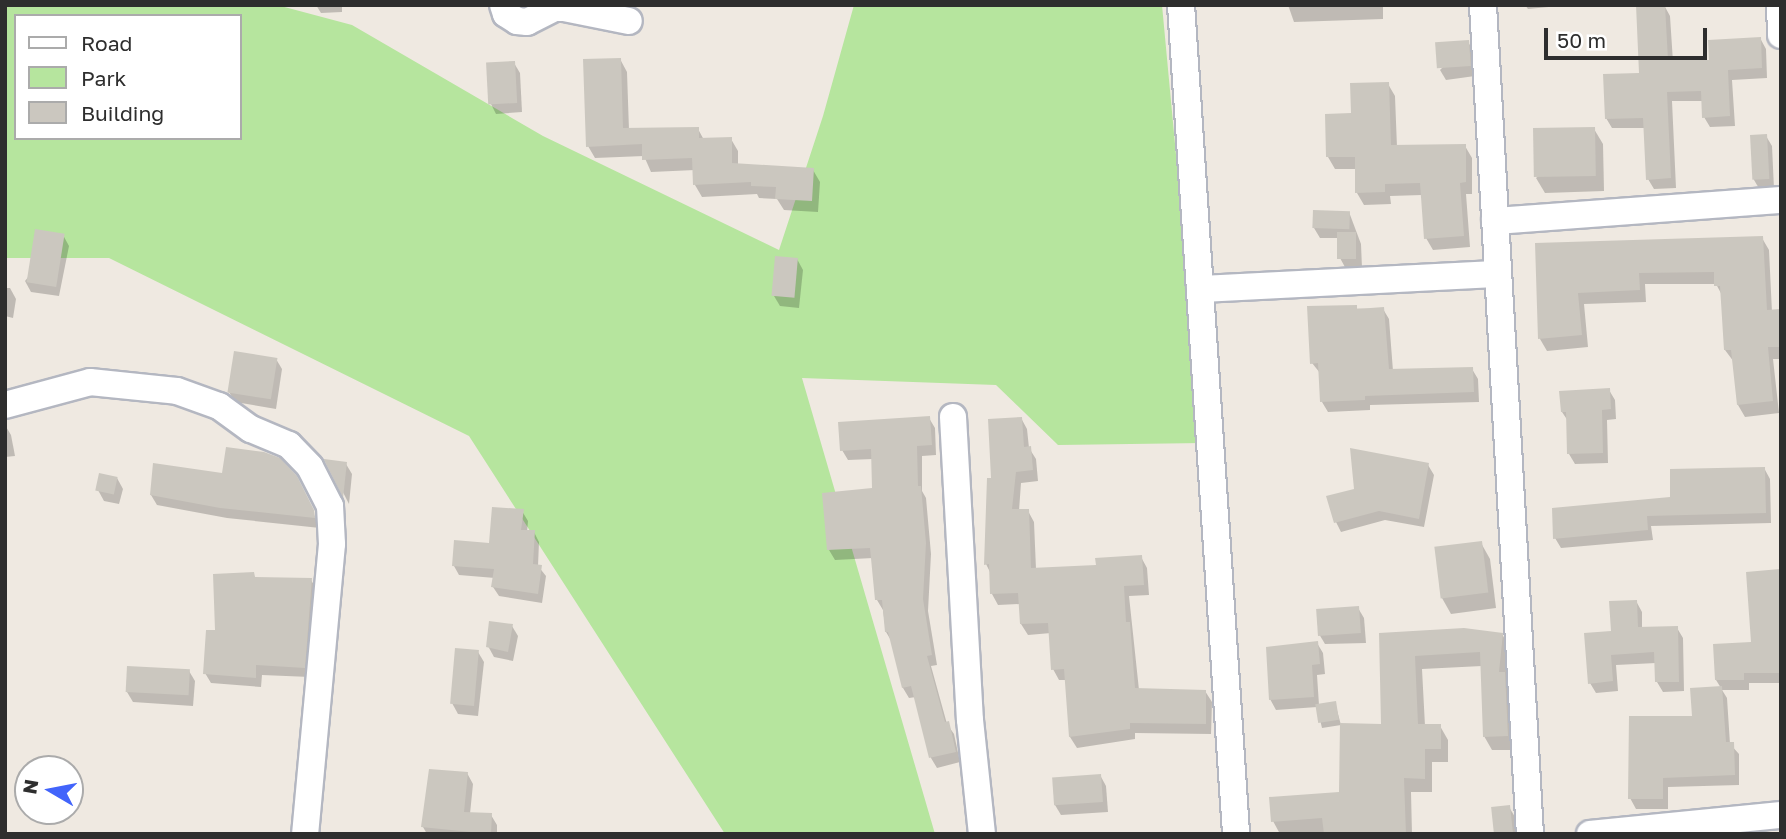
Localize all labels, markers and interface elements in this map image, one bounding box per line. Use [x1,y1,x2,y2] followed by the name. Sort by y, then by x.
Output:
[14,14,242,140] legend
[1548,14,1711,58] scale bar
[1557,27,1606,53] text: 50 m
[81,30,132,56] text: Road
[81,65,126,91] text: Park
[81,100,164,126] text: Building
[14,755,84,825] north arrow
[17,778,42,796] text: N

